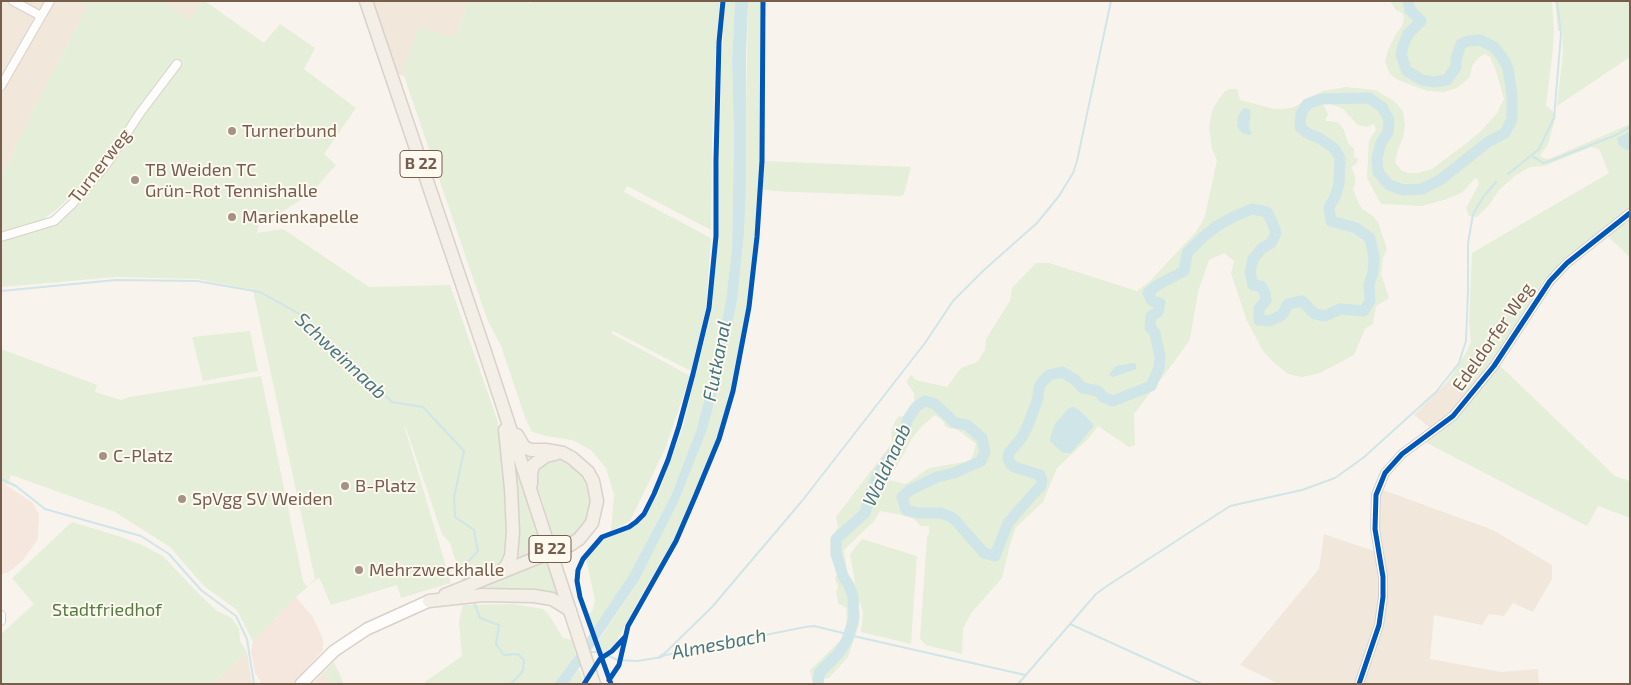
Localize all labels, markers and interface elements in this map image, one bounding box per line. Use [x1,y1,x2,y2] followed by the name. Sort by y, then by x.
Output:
[242,120,337,142] place label: Turnerbund
[64,125,136,207] street label: Turnerweg
[226,125,238,137] marker: Turnerbund
[400,150,442,178] road number: B 22
[145,159,318,202] place label: TB Weiden TC Grün-Rot Tennishalle
[129,174,141,186] marker: TB Weiden TC Grün-Rot Tennishalle
[242,206,359,228] place label: Marienkapelle
[226,211,238,223] marker: Marienkapelle
[1448,279,1538,395] street label: Edeldorfer Weg
[291,308,391,404] water label: Schweinnaab
[698,319,736,403] water label: Flutkanal
[858,420,916,510] water label: Waldnaab
[113,445,173,467] place label: C-Platz
[97,450,109,462] marker: C-Platz
[355,475,416,497] place label: B-Platz
[339,480,351,492] marker: B-Platz
[192,488,333,510] place label: SpVgg SV Weiden
[176,493,188,505] marker: SpVgg SV Weiden
[529,536,571,562] road number: B 22
[369,559,504,581] place label: Mehrzweckhalle
[353,564,365,576] marker: Mehrzweckhalle
[52,599,162,621] park label: Stadtfriedhof
[670,624,768,664] water label: Almesbach

